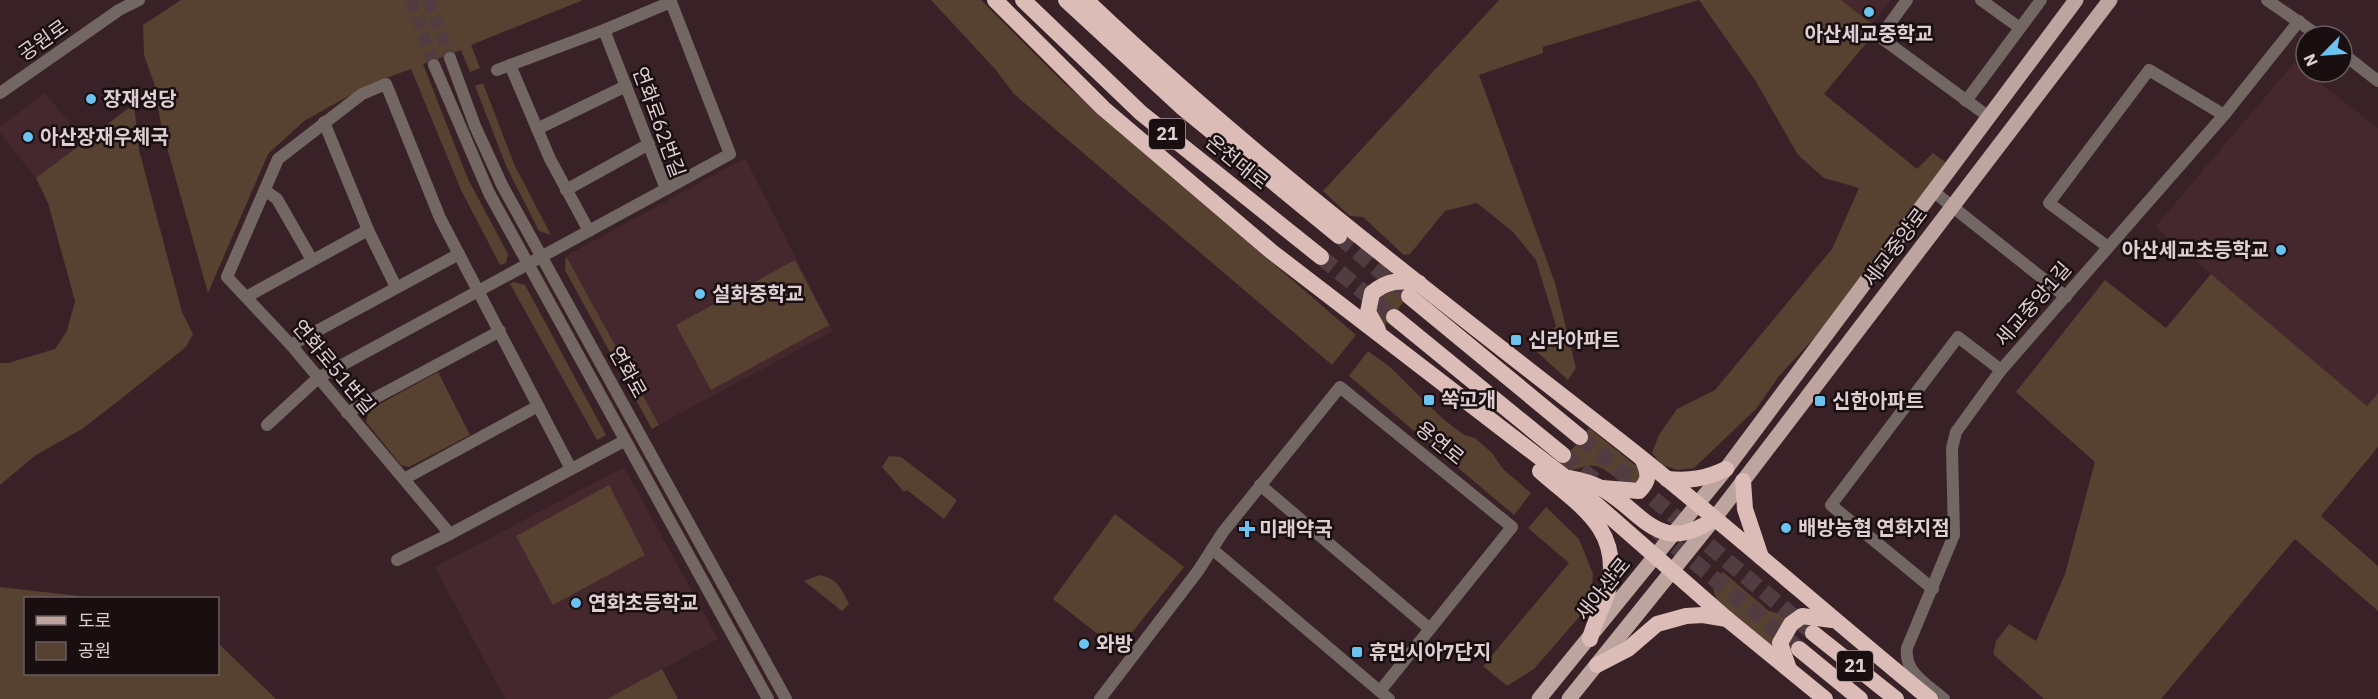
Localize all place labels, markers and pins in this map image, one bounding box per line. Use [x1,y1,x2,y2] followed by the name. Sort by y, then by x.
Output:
[1862,5,1876,19] marker: 아산세교중학교
[1805,20,1933,47] place label: 아산세교중학교
[103,85,177,112] place label: 장재성당
[84,92,98,106] marker: 장재성당
[40,123,169,150] place label: 아산장재우체국
[21,130,35,144] marker: 아산장재우체국
[2122,236,2269,263] place label: 아산세교초등학교
[2274,243,2288,257] marker: 아산세교초등학교
[712,280,804,307] place label: 설화중학교
[693,287,707,301] marker: 설화중학교
[1528,326,1620,353] place label: 신라아파트
[1509,333,1523,347] marker: 신라아파트
[1441,386,1496,413] place label: 쑥고개
[1832,387,1924,414] place label: 신한아파트
[1422,393,1436,407] marker: 쑥고개
[1813,394,1827,408] marker: 신한아파트
[1798,514,1950,541] place label: 배방농협 연화지점
[1259,515,1333,542] place label: 미래약국
[1779,521,1793,535] marker: 배방농협 연화지점
[1240,522,1254,536] marker: 미래약국
[588,589,698,616] place label: 연화초등학교
[569,596,583,610] marker: 연화초등학교
[1096,630,1133,657] place label: 와방
[1077,637,1091,651] marker: 와방
[1369,638,1491,665] place label: 휴먼시아7단지
[1350,645,1364,659] marker: 휴먼시아7단지

